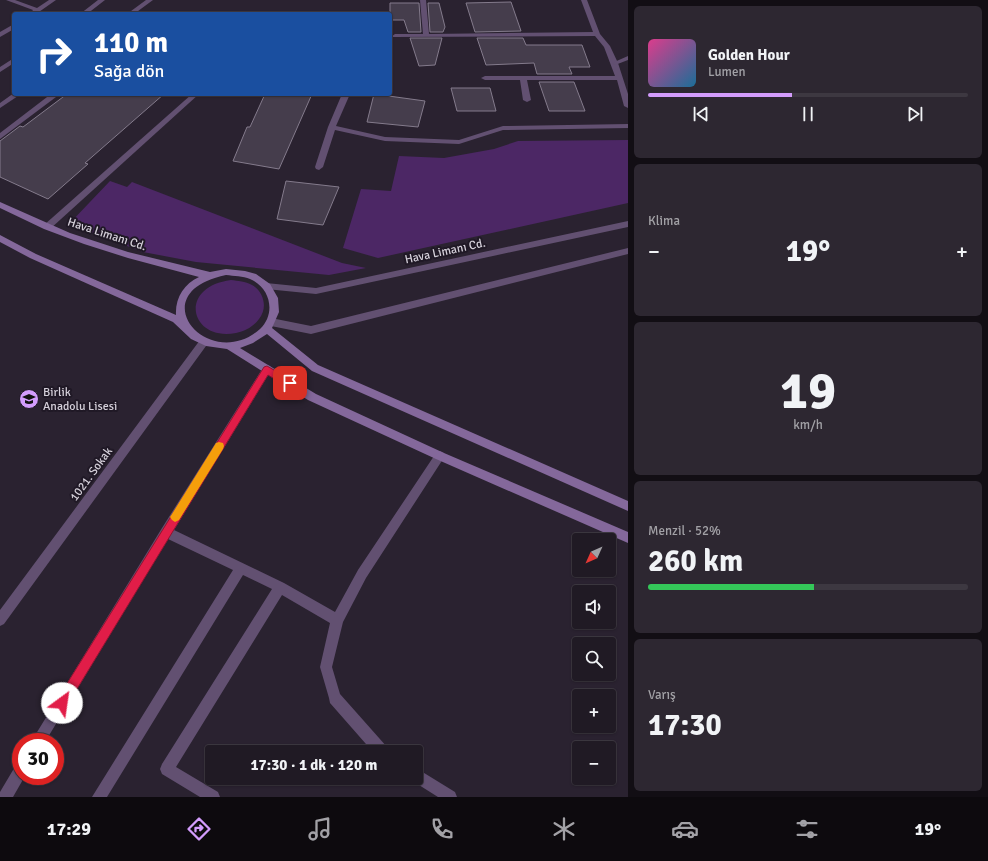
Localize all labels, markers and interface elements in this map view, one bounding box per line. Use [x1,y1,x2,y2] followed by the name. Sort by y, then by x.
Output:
[94,26,168,60] text: 110 m
[28,28,80,80] icon: right
[708,46,790,64] text: Golden Hour
[94,60,164,82] text: Sağa dön
[708,64,746,80] text: Lumen
[690,103,712,125] icon: previous
[797,103,819,125] icon: pause
[904,103,926,125] icon: next
[648,213,680,229] text: Klima
[65,215,148,254] street label: Hava Limanı Cd.
[786,233,830,270] text: 19°
[403,236,487,267] street label: Hava Limanı Cd.
[648,238,660,265] text: −
[956,238,968,265] text: +
[780,359,836,423] text: 19
[273,366,307,400] pin
[279,372,301,394] icon: arrive
[43,385,117,414] place label: Birlik Anadolu Lisesi
[18,388,40,410] school or university icon: Birlik Anadolu Lisesi
[793,417,823,433] text: km/h
[67,445,116,504] street label: 1021. Sokak
[648,523,721,539] text: Menzil · 52%
[572,533,616,577] north arrow
[572,533,616,785] map controls
[648,543,743,580] text: 260 km
[572,585,616,629] button: sound
[572,637,616,681] button: search
[41,682,83,724] position arrow
[648,687,676,703] text: Varış
[572,689,616,733] button: +
[648,707,722,744] text: 17:30
[12,733,64,785] speed limit sign: 30
[572,741,616,785] button: −
[251,756,377,774] text: 17:30 · 1 dk · 120 m
[185,815,213,843] icon: directions
[306,815,334,843] icon: music
[428,815,456,843] icon: phone
[550,815,578,843] icon: climate
[671,815,699,843] icon: car
[793,815,821,843] icon: filters
[47,818,91,840] text: 17:29
[914,818,941,840] text: 19°

